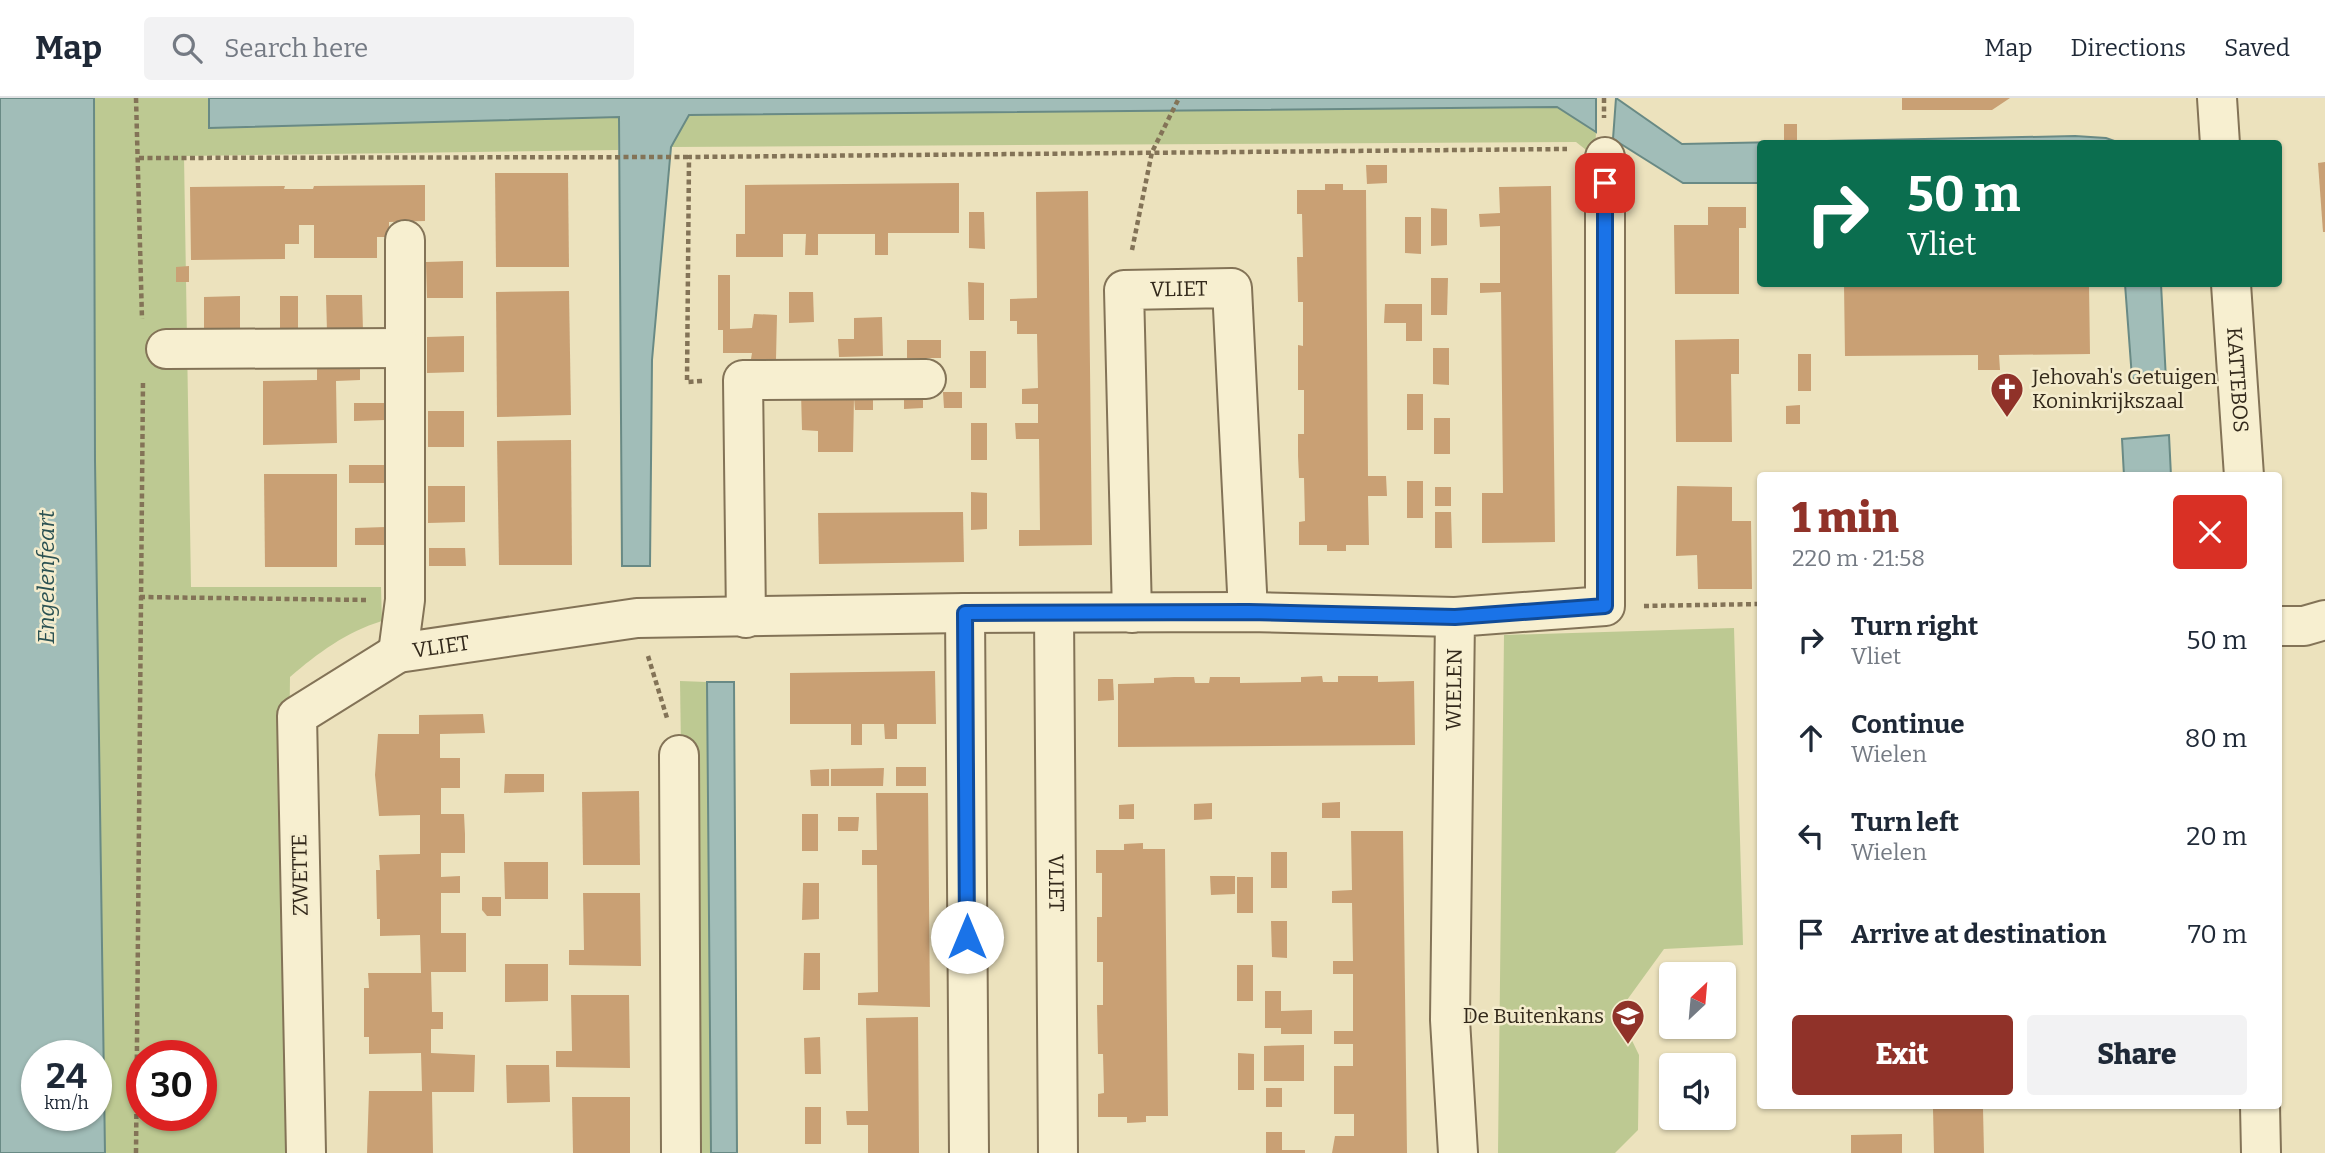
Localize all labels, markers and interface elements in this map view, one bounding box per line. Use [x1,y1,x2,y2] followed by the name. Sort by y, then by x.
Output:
[144,17,634,80] search box
[35,28,102,68] text: Map
[168,29,206,67] icon: search
[224,33,368,64] text: Search here
[1984,34,2033,62] text: Map
[2071,34,2186,62] text: Directions
[2224,34,2290,62] text: Saved
[1575,153,1635,213] pin
[1586,164,1624,202] icon: arrive
[1907,165,2020,224] text: 50 m
[1792,168,1883,259] icon: right
[1907,225,1977,263] text: Vliet
[1150,275,1208,303] street label: VLIET
[2221,326,2254,433] street label: KATTEBOS
[2031,364,2217,414] place label: Jehovah's Getuigen Koninkrijkszaal
[1988,370,2026,419] church icon: Jehovah's Getuigen Koninkrijkszaal
[1792,493,1899,543] text: 1 min
[2173,495,2247,569] button: close
[32,509,60,644] water label: Engelenfeart
[1792,544,1925,572] text: 220 m · 21:58
[1851,611,1978,642] text: Turn right
[1792,621,1830,659] icon: right
[2186,625,2247,656] text: 50 m
[411,630,471,664] street label: VLIET
[1851,642,1901,670] text: Vliet
[1441,648,1468,731] street label: WIELEN
[1851,709,1965,740] text: Continue
[1792,719,1830,757] icon: ahead
[2185,723,2247,754] text: 80 m
[1851,740,1927,768] text: Wielen
[1851,807,1959,838] text: Turn left
[1792,817,1830,855] icon: left
[2186,821,2247,852] text: 20 m
[286,834,314,916] street label: ZWETTE
[1851,838,1927,866] text: Wielen
[1043,854,1069,912] street label: VLIET
[930,900,1004,974] position arrow
[1792,915,1830,953] icon: arrive
[1851,919,2106,950] text: Arrive at destination
[2188,919,2247,950] text: 70 m
[1659,962,1736,1040] north arrow
[1659,962,1736,1130] map controls
[1609,997,1647,1046] school or university icon: De Buitenkans
[1463,1003,1604,1029] place label: De Buitenkans
[1792,1015,2013,1095] button: Exit
[2027,1015,2247,1095] button: Share
[126,1040,217,1131] speed limit sign: 30
[1659,1053,1736,1130] button: sound
[46,1055,87,1097] text: 24
[44,1092,89,1114] text: km/h

